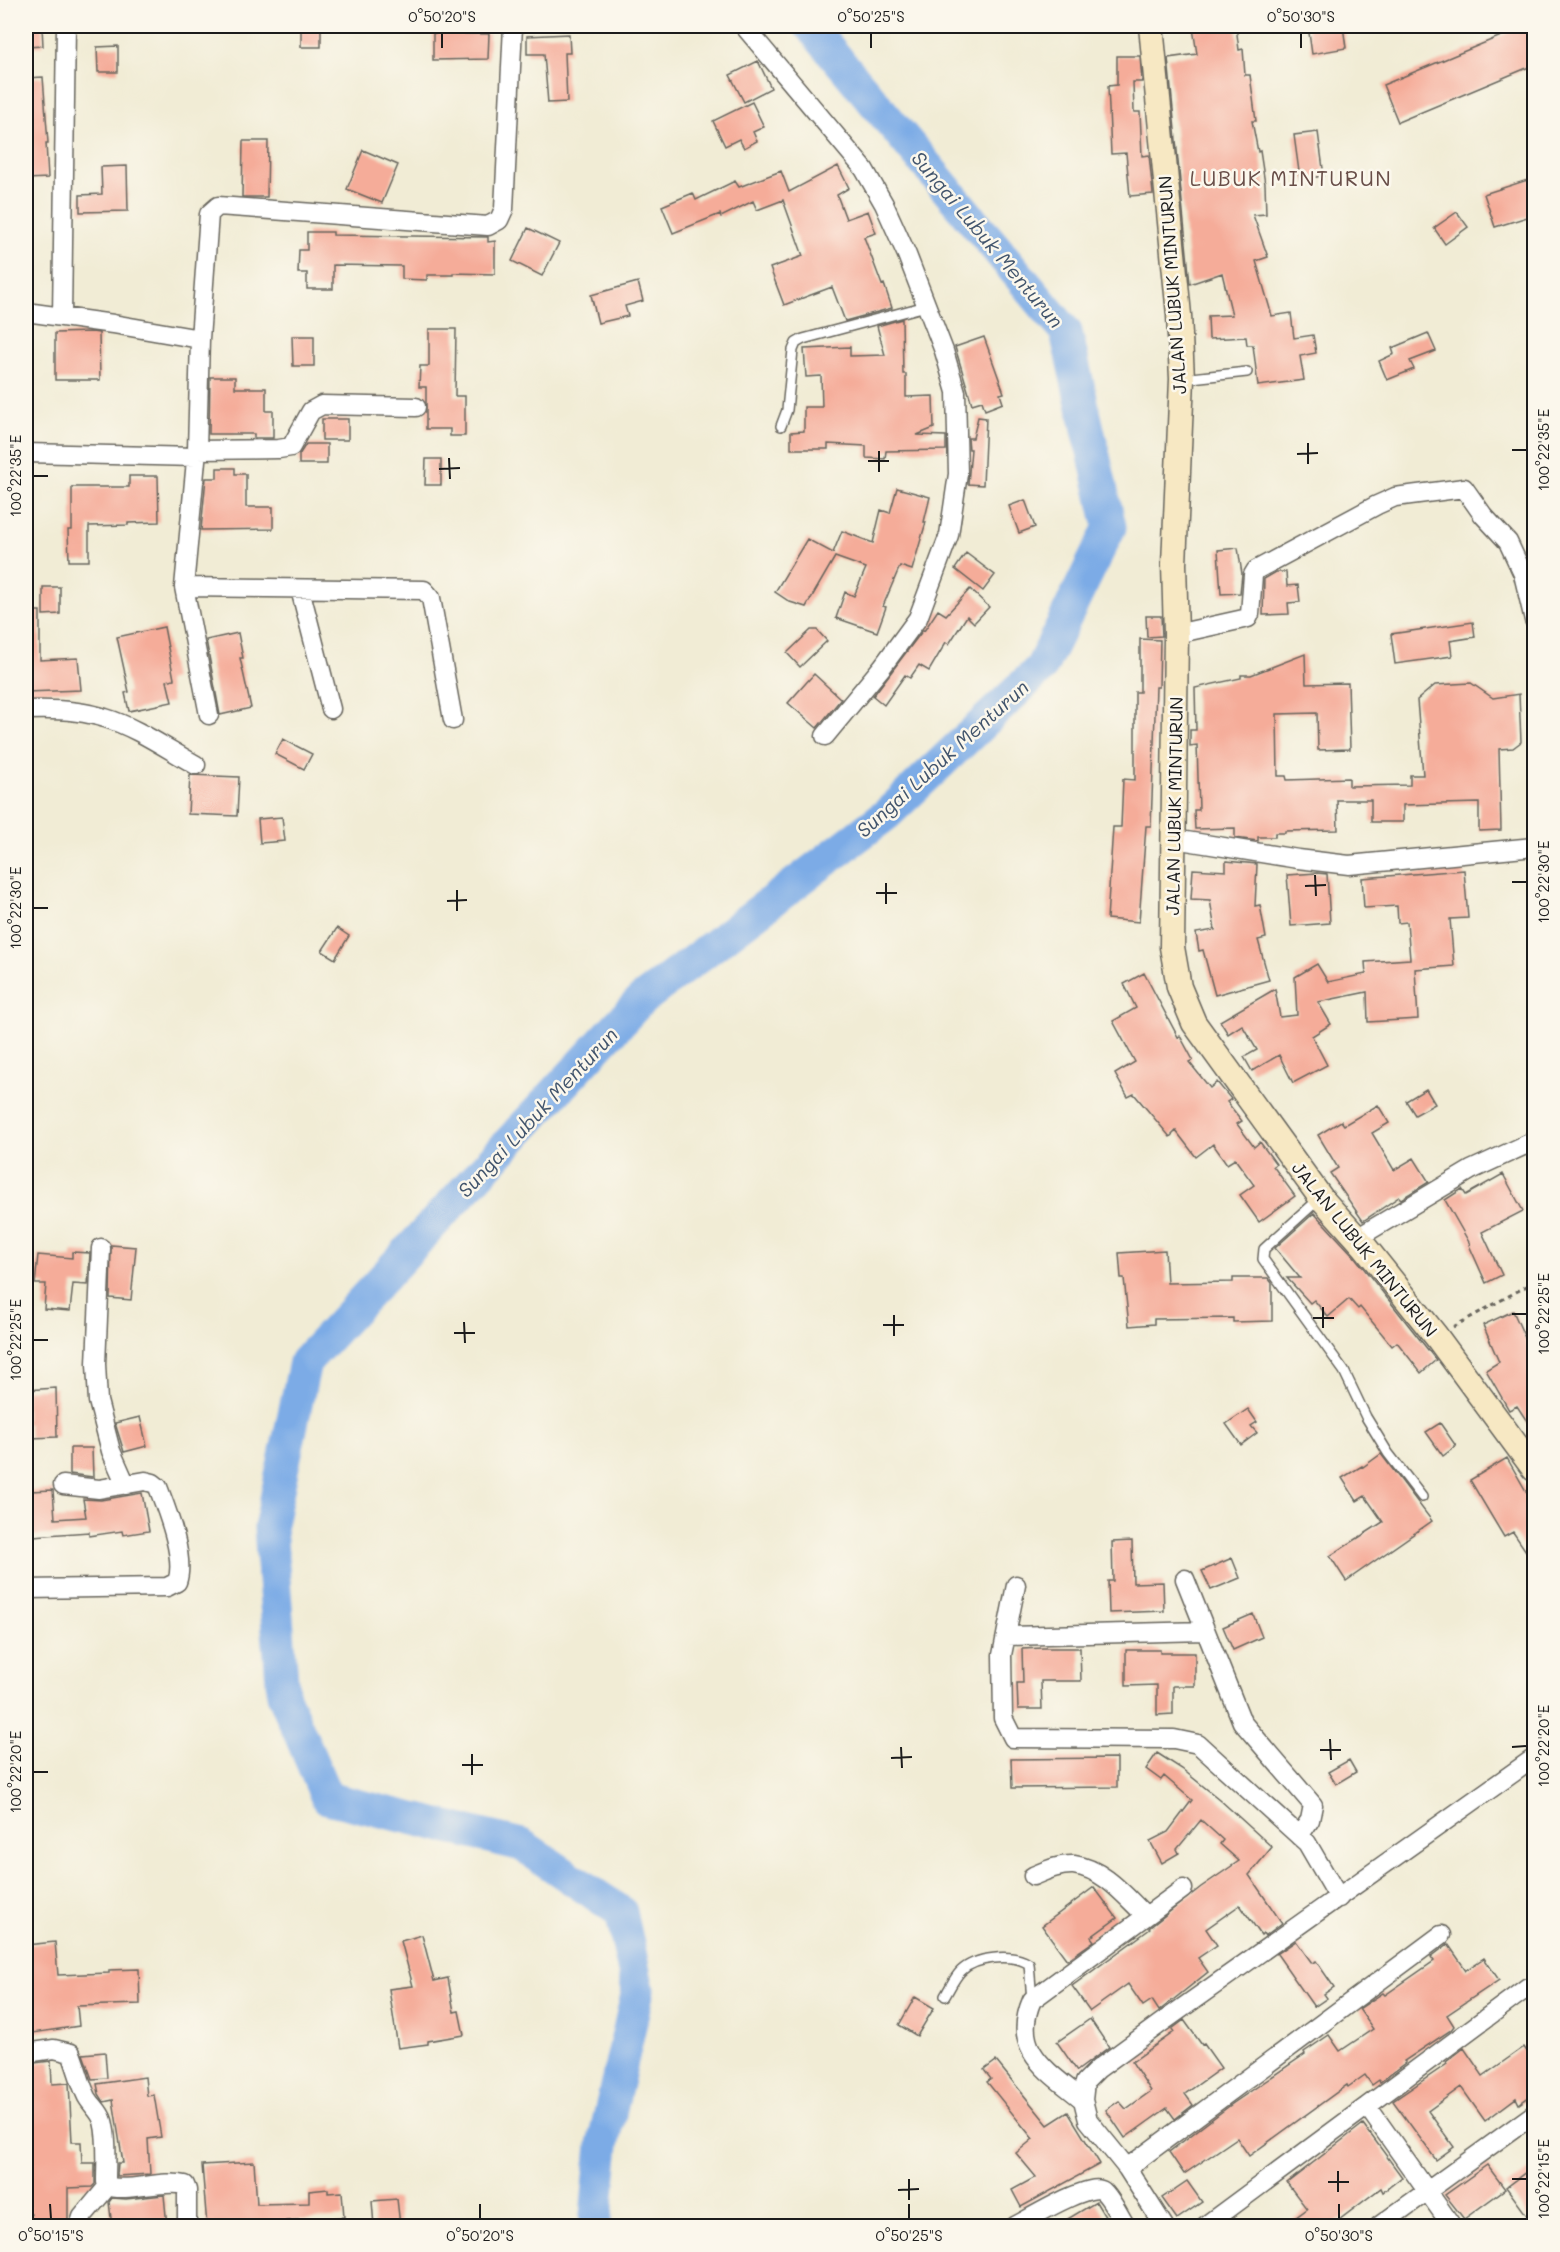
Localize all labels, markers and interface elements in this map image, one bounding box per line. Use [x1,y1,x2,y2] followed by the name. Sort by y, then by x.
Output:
[408,6,476,26] text: 0°50'20"S
[837,6,905,26] text: 0°50'25"S
[1267,6,1335,26] text: 0°50'30"S
[906,145,1070,333] water label: Sungai Lubuk Menturun
[1190,164,1392,191] district label: LUBUK MINTURUN
[1152,175,1192,395] street label: JALAN LUBUK MINTURUN
[1533,408,1553,491] text: 100°22'35"E
[5,434,25,517] text: 100°22'35"E
[850,674,1034,842] water label: Sungai Lubuk Menturun
[1160,696,1188,916] street label: JALAN LUBUK MINTURUN
[1533,840,1553,923] text: 100°22'30"E
[5,866,25,949] text: 100°22'30"E
[451,1022,623,1202] water label: Sungai Lubuk Menturun
[1287,1156,1443,1342] street label: JALAN LUBUK MINTURUN
[1533,1273,1553,1355] text: 100°22'25"E
[5,1299,25,1381] text: 100°22'25"E
[1533,1704,1553,1787] text: 100°22'20"E
[5,1730,25,1813] text: 100°22'20"E
[1533,2138,1553,2219] text: 100°22'15"E
[18,2225,84,2245] text: 0°50'15"S
[446,2225,514,2245] text: 0°50'20"S
[875,2225,943,2245] text: 0°50'25"S
[1305,2225,1373,2245] text: 0°50'30"S

